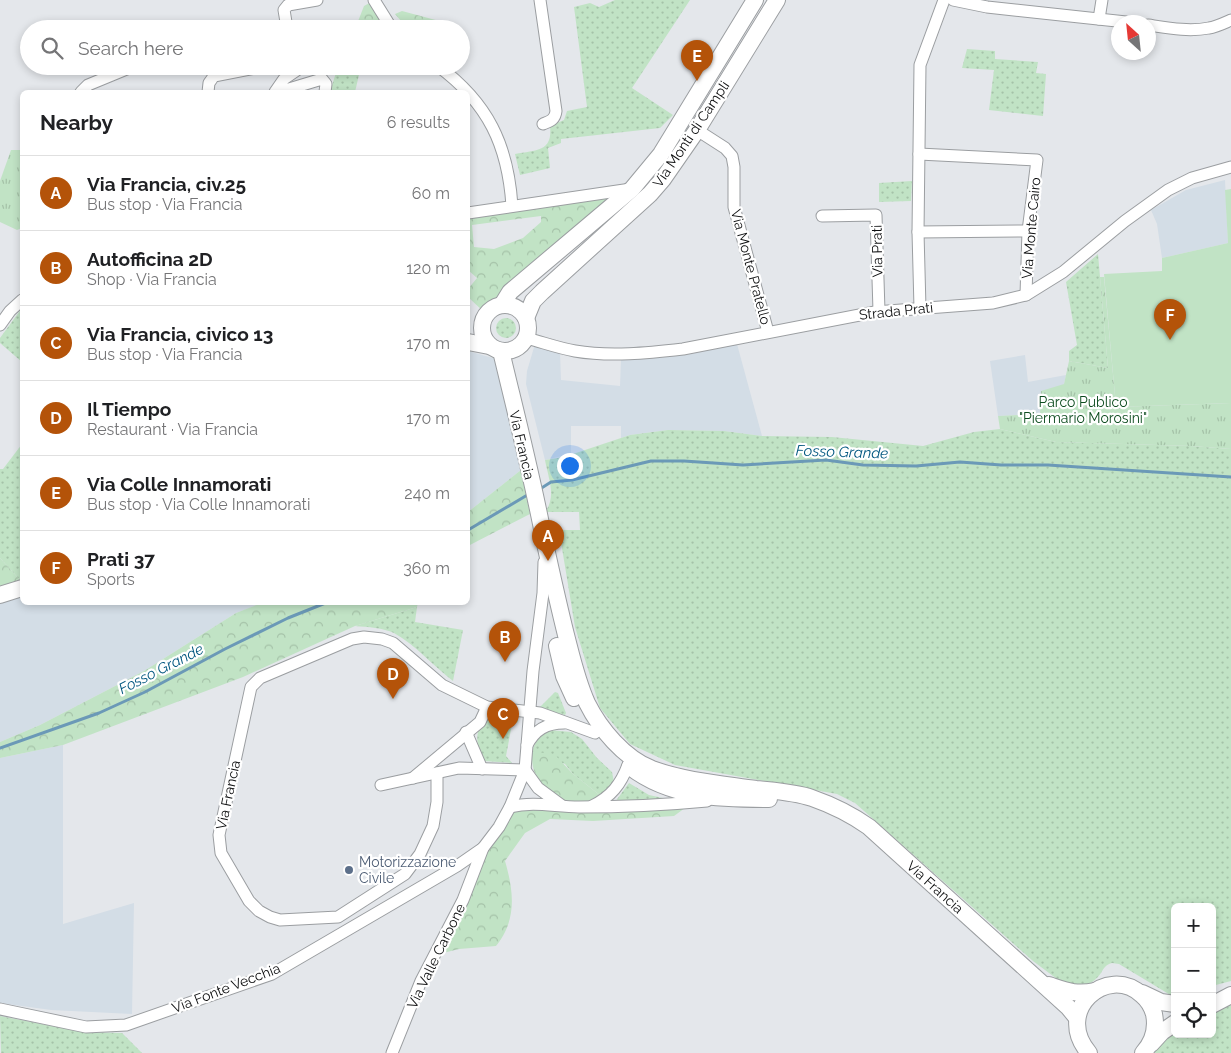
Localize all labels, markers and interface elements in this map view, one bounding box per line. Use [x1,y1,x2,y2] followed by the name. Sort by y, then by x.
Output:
[1111,15,1156,60] north arrow
[20,20,470,75] search box
[38,34,66,62] icon: search
[78,37,184,59] text: Search here
[681,40,713,81] pin: E
[650,78,732,190] street label: Via Monti di Campli
[40,110,113,135] text: Nearby
[387,113,450,132] text: 6 results
[87,173,246,195] text: Via Francia, civ.25
[1019,176,1043,280] street label: Via Monte Cairo
[51,184,61,203] text: A
[412,184,450,203] text: 60 m
[87,195,243,214] text: Bus stop · Via Francia
[728,208,774,326] street label: Via Monte Pratello
[869,225,885,277] street label: Via Prati
[87,248,213,270] text: Autofficina 2D
[51,259,61,278] text: B
[406,259,450,278] text: 120 m
[87,270,217,289] text: Shop · Via Francia
[858,299,934,323] street label: Strada Prati
[1154,299,1186,340] pin: F
[87,323,273,345] text: Via Francia, civico 13
[51,334,61,353] text: C
[406,334,450,353] text: 170 m
[87,345,243,364] text: Bus stop · Via Francia
[1019,394,1147,426] park label: Parco Publico "Piermario Morosini"
[87,398,171,420] text: Il Tiempo
[50,409,62,428] text: D
[406,409,450,428] text: 170 m
[506,409,538,481] street label: Via Francia
[87,420,258,439] text: Restaurant · Via Francia
[795,441,889,463] water label: Fosso Grande
[557,453,583,479] your location
[87,473,271,495] text: Via Colle Innamorati
[51,484,61,503] text: E
[404,484,450,503] text: 240 m
[87,495,310,514] text: Bus stop · Via Colle Innamorati
[532,520,564,561] pin: A
[87,548,155,570] text: Prati 37
[51,559,61,578] text: F
[403,559,450,578] text: 360 m
[87,570,135,589] text: Sports
[489,621,521,662] pin: B
[116,640,206,698] water label: Fosso Grande
[377,658,409,699] pin: D
[487,698,519,739] pin: C
[213,759,243,831] street label: Via Francia
[359,854,456,886] place label: Motorizzazione Civile
[903,857,967,917] street label: Via Francia
[343,864,355,876] marker: Motorizzazione Civile
[404,901,468,1011] street label: Via Valle Carbone
[1171,903,1216,1038] map controls
[1171,903,1216,948] button: +
[1171,948,1216,993] button: −
[170,960,282,1016] street label: Via Fonte Vecchia
[1171,993,1216,1038] button: locate

